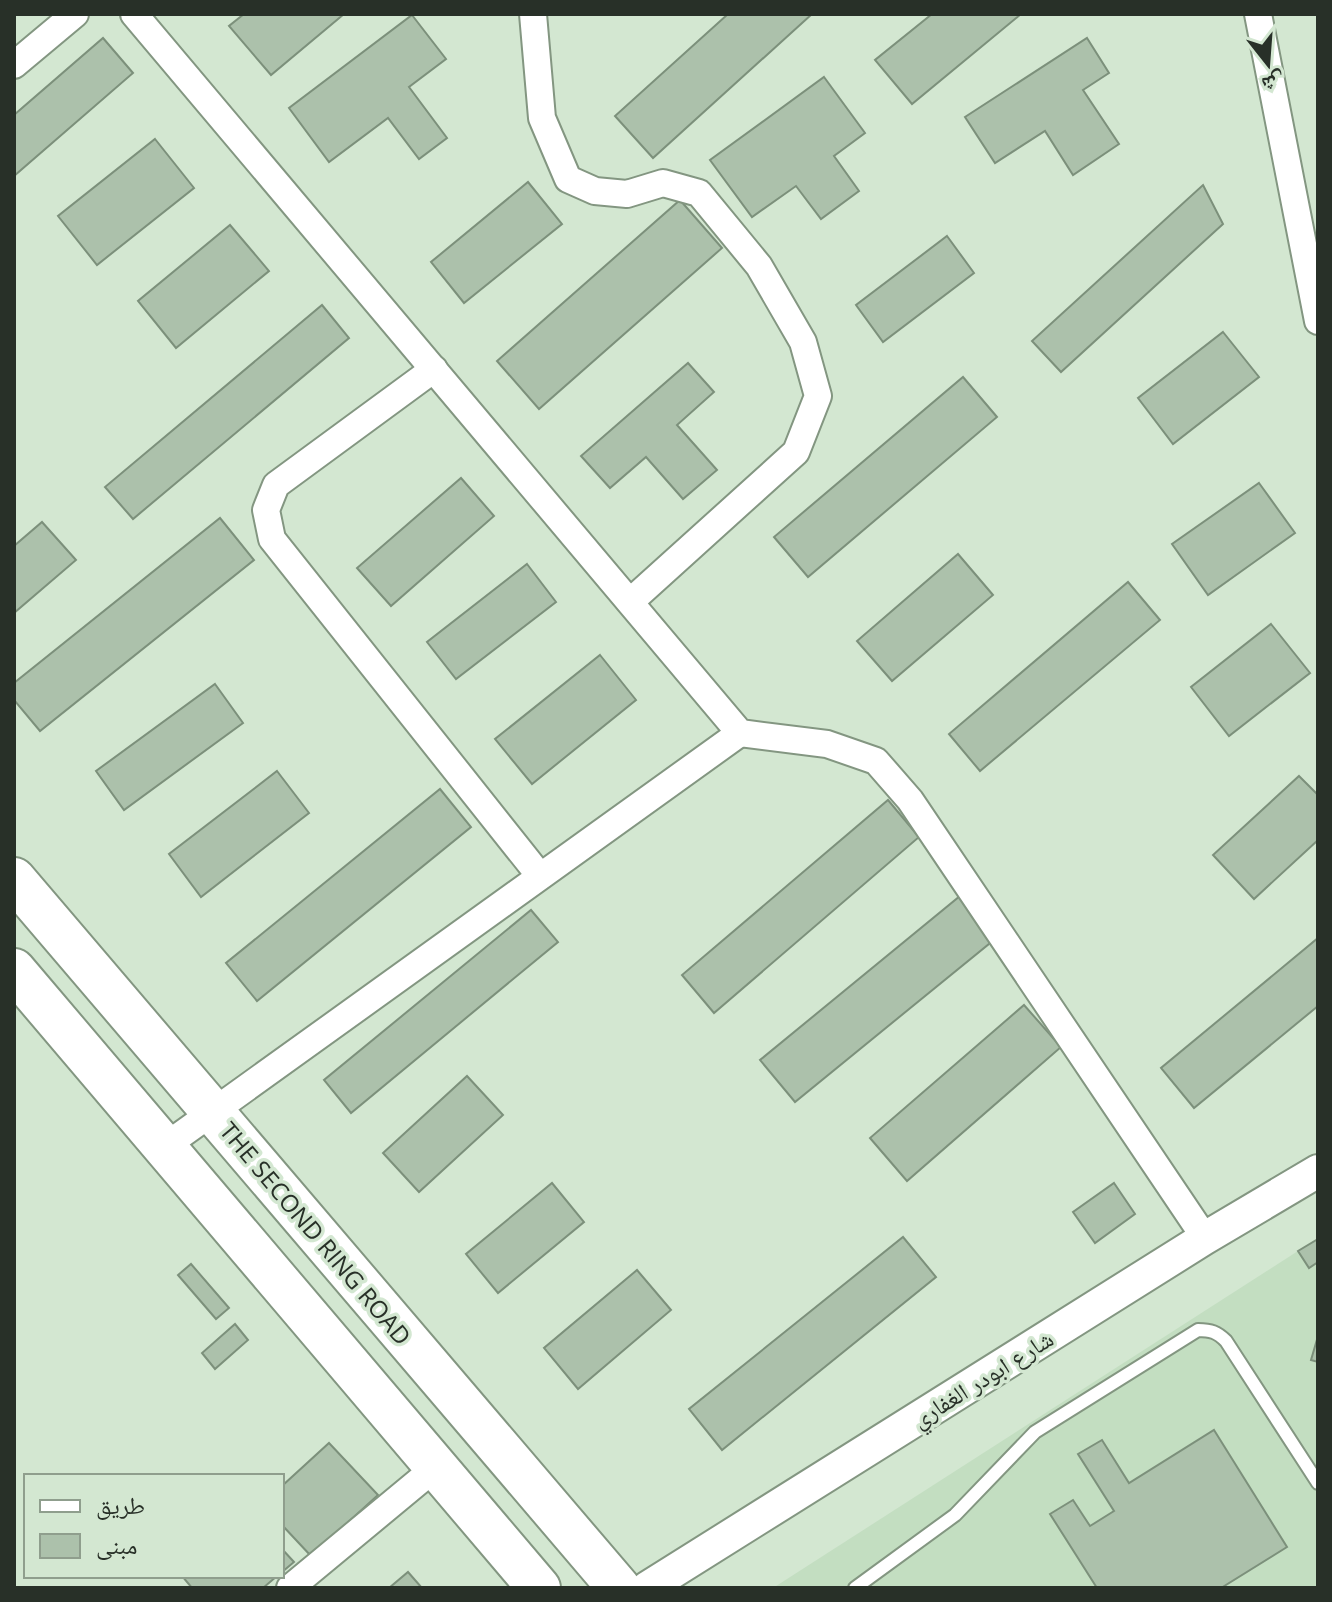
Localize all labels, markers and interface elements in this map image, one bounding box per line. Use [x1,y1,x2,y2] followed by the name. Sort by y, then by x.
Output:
[1228,24,1308,104] north arrow
[1259,66,1290,102] text: ش
[213,1114,419,1352] street label: THE SECOND RING ROAD
[905,1321,1061,1438] street label: شارع ابودر الغفاري
[24,1474,284,1578] legend
[96,1488,145,1521] text: طريق
[96,1528,137,1561] text: مبنى

